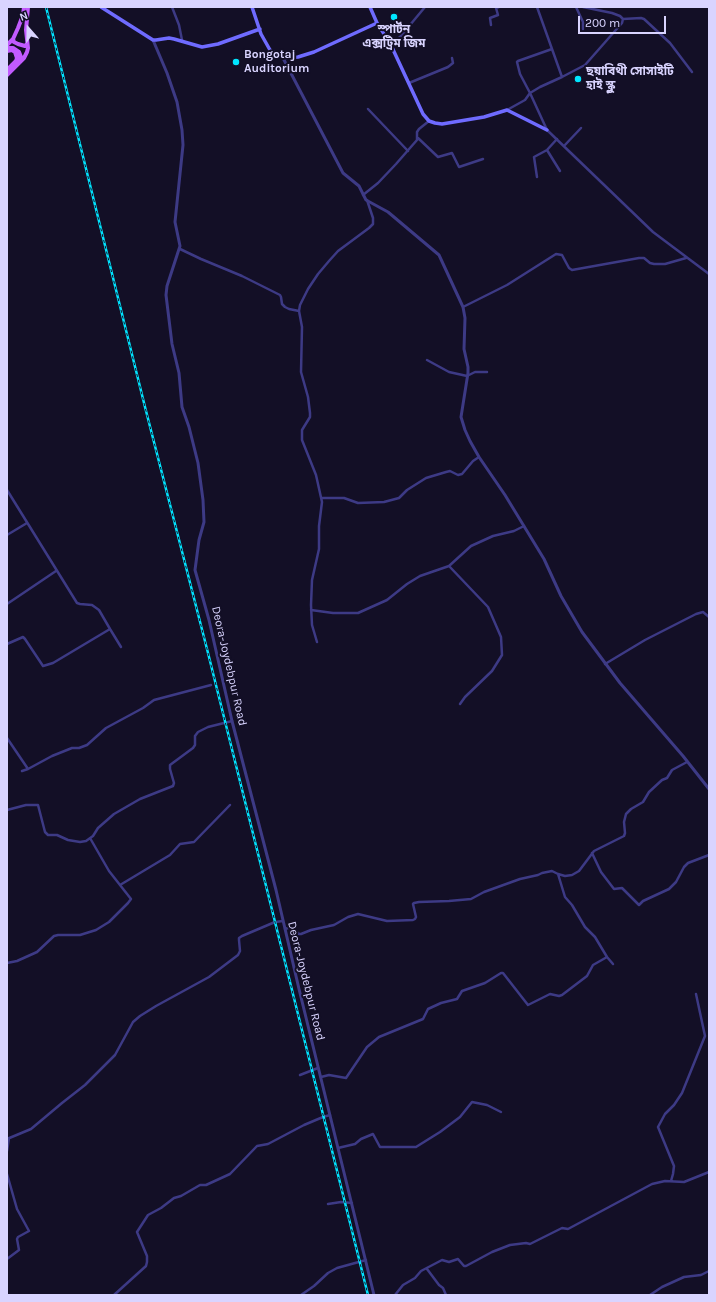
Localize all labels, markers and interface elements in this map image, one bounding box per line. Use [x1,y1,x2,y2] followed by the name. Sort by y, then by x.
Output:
[8,8,48,48] north arrow
[580,8,668,34] scale bar
[18,9,30,24] text: N
[389,12,399,22] marker: স্পার্টন এক্সট্রিম জিম
[585,16,620,30] text: 200 m
[363,23,425,51] place label: স্পার্টন এক্সট্রিম জিম
[244,48,309,76] place label: Bongotaj Auditorium
[231,57,241,67] marker: Bongotaj Auditorium
[586,65,674,93] place label: ছয়াবিথী সোসাইটি হাই স্কুল
[573,74,583,84] marker: ছয়াবিথী সোসাইটি হাই স্কুল
[208,605,250,727] street label: Deora-Joydebpur Road
[284,920,328,1042] street label: Deora-Joydebpur Road

